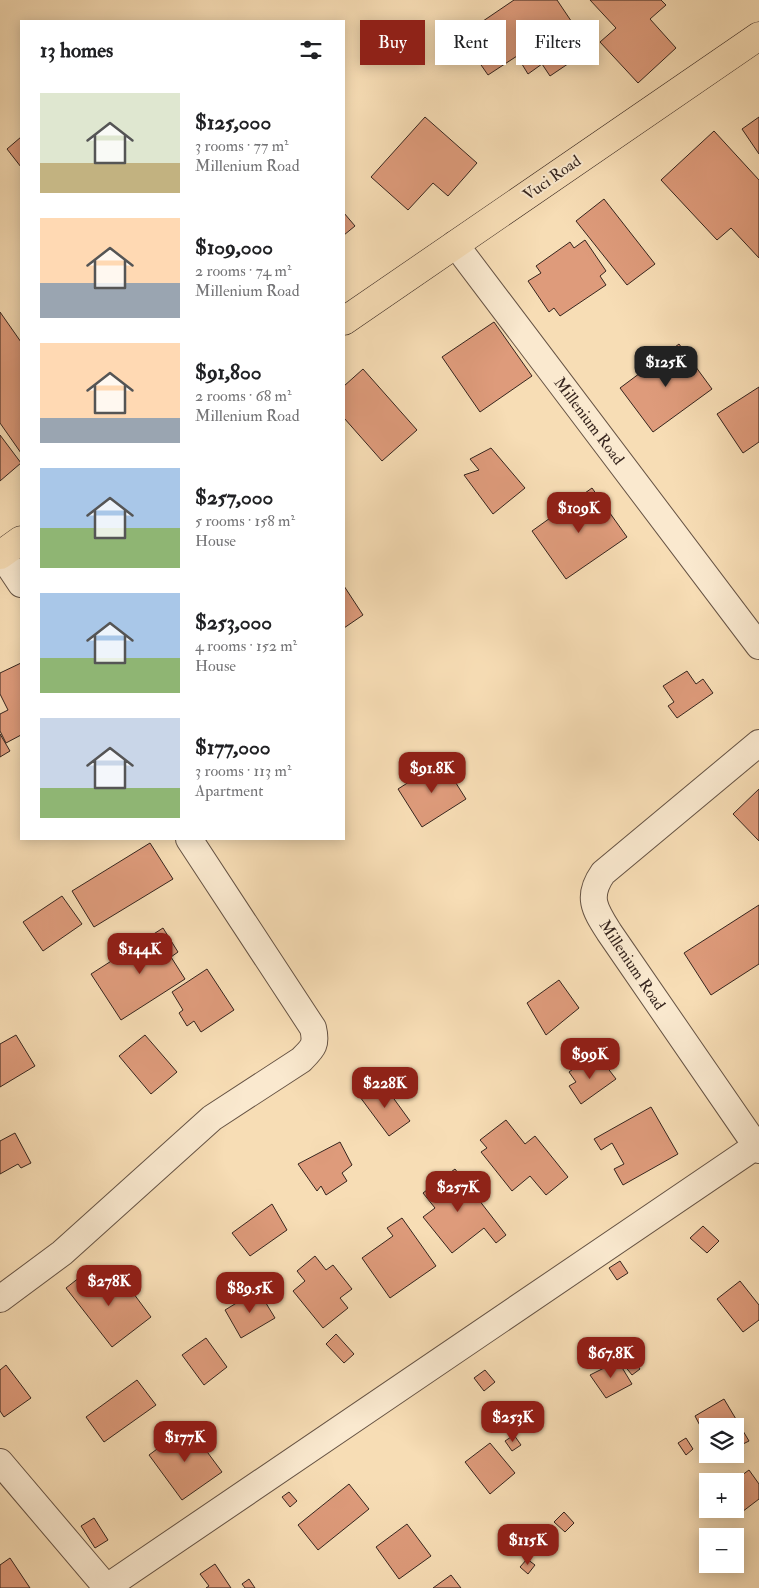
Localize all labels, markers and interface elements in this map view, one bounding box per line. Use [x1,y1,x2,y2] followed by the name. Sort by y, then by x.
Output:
[360,20,425,65] chip: Buy
[435,20,506,65] chip: Rent
[516,20,599,65] chip: Filters
[297,36,325,64] icon: filters
[40,37,113,64] text: 13 homes
[195,109,271,136] text: $125,000
[80,113,140,173] icon: home
[195,136,289,156] text: 3 rooms · 77 m²
[519,151,585,205] street label: Vuci Road
[195,156,300,176] text: Millenium Road
[195,234,273,261] text: $109,000
[80,238,140,298] icon: home
[195,261,291,281] text: 2 rooms · 74 m²
[195,281,300,301] text: Millenium Road
[631,346,701,388] pin: $125K
[645,352,687,372] text: $125K
[195,359,261,386] text: $91,800
[80,363,140,423] icon: home
[550,373,629,469] street label: Millenium Road
[195,386,291,406] text: 2 rooms · 68 m²
[195,406,300,426] text: Millenium Road
[195,484,273,511] text: $257,000
[80,488,140,548] icon: home
[544,492,614,534] pin: $109K
[558,498,600,518] text: $109K
[195,511,295,531] text: 5 rooms · 158 m²
[195,531,236,551] text: House
[195,609,272,636] text: $253,000
[80,613,140,673] icon: home
[195,636,297,656] text: 4 rooms · 152 m²
[195,656,236,676] text: House
[195,734,271,761] text: $177,000
[80,738,140,798] icon: home
[391,752,473,794] pin: $91.8K
[410,758,454,778] text: $91.8K
[195,761,291,781] text: 3 rooms · 113 m²
[195,781,263,801] text: Apartment
[594,916,670,1014] street label: Millenium Road
[105,932,175,975] pin: $144K
[118,939,162,959] text: $144K
[560,1038,620,1080] pin: $99K
[572,1044,608,1064] text: $99K
[350,1066,420,1109] pin: $228K
[363,1073,407,1093] text: $228K
[423,1170,493,1213] pin: $257K
[437,1177,479,1197] text: $257K
[74,1264,144,1307] pin: $278K
[87,1271,131,1291] text: $278K
[209,1272,291,1314] pin: $89.5K
[227,1278,273,1298] text: $89.5K
[570,1336,652,1379] pin: $67.8K
[588,1343,634,1363] text: $67.8K
[478,1400,548,1443] pin: $253K
[492,1407,534,1427] text: $253K
[699,1418,744,1573] map controls
[699,1418,744,1463] button: layers
[150,1420,220,1463] pin: $177K
[165,1427,205,1447] text: $177K
[699,1473,744,1518] button: +
[493,1524,563,1566] pin: $115K
[699,1528,744,1573] button: −
[509,1530,547,1550] text: $115K

